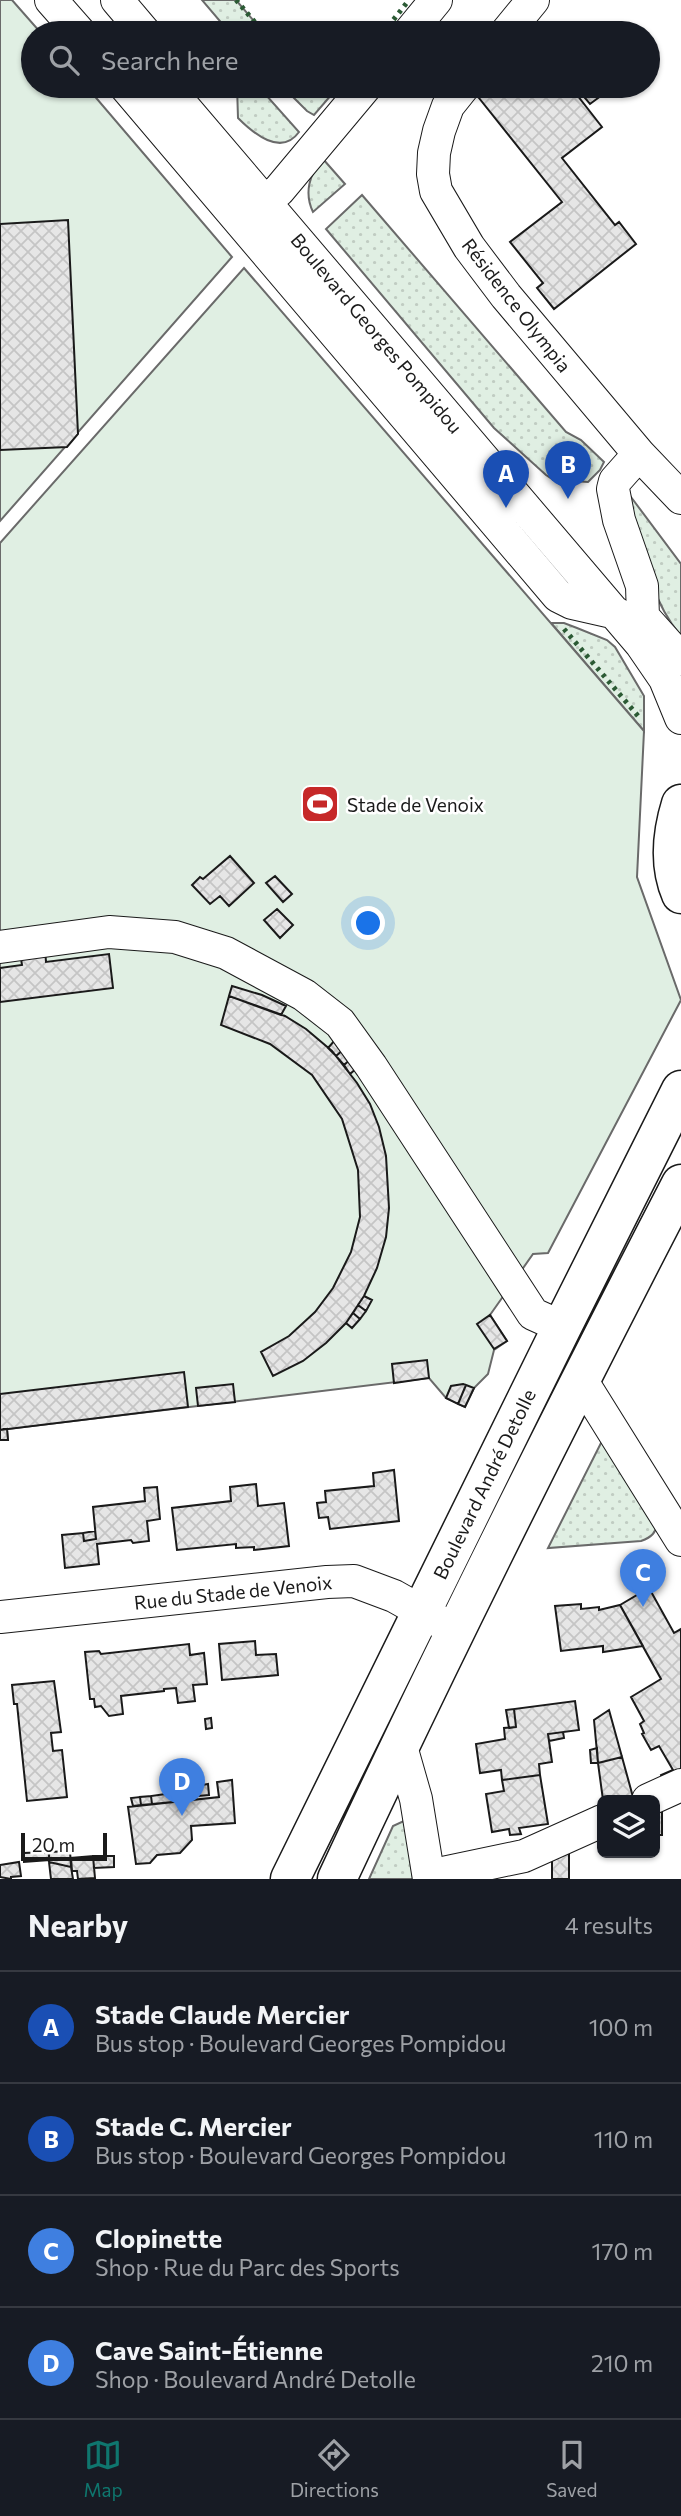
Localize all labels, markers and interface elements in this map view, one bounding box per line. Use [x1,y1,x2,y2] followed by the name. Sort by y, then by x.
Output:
[21,21,660,98] search box
[45,41,83,79] icon: search
[101,44,239,75] text: Search here
[287,228,467,438] street label: Boulevard Georges Pompidou
[458,234,576,376] street label: Résidence Olympia
[545,441,591,499] pin: B
[483,450,529,508] pin: A
[299,783,341,825] sports icon: Stade de Venoix
[347,793,484,816] place label: Stade de Venoix
[351,906,385,940] your location
[428,1385,540,1583] street label: Boulevard André Detolle
[620,1549,666,1607] pin: C
[133,1570,333,1614] street label: Rue du Stade de Venoix
[159,1758,205,1816] pin: D
[597,1795,660,1858] map controls
[597,1795,660,1858] button: layers
[21,1830,107,1862] scale bar
[32,1833,75,1856] text: 20 m
[28,1906,128,1943] text: Nearby
[565,1911,653,1939] text: 4 results
[95,1998,349,2029] text: Stade Claude Mercier
[43,2013,59,2041] text: A
[589,2013,653,2041] text: 100 m
[95,2029,506,2057] text: Bus stop · Boulevard Georges Pompidou
[95,2110,292,2141] text: Stade C. Mercier
[43,2125,59,2153] text: B
[594,2125,653,2153] text: 110 m
[95,2141,506,2169] text: Bus stop · Boulevard Georges Pompidou
[95,2222,222,2253] text: Clopinette
[43,2237,59,2265] text: C
[592,2237,653,2265] text: 170 m
[95,2253,400,2281] text: Shop · Rue du Parc des Sports
[95,2334,323,2365] text: Cave Saint-Étienne
[43,2349,59,2377] text: D
[591,2349,653,2377] text: 210 m
[95,2365,416,2393] text: Shop · Boulevard André Detolle
[84,2436,123,2501] tab: Map
[290,2436,379,2501] tab: Directions
[546,2436,597,2501] tab: Saved

